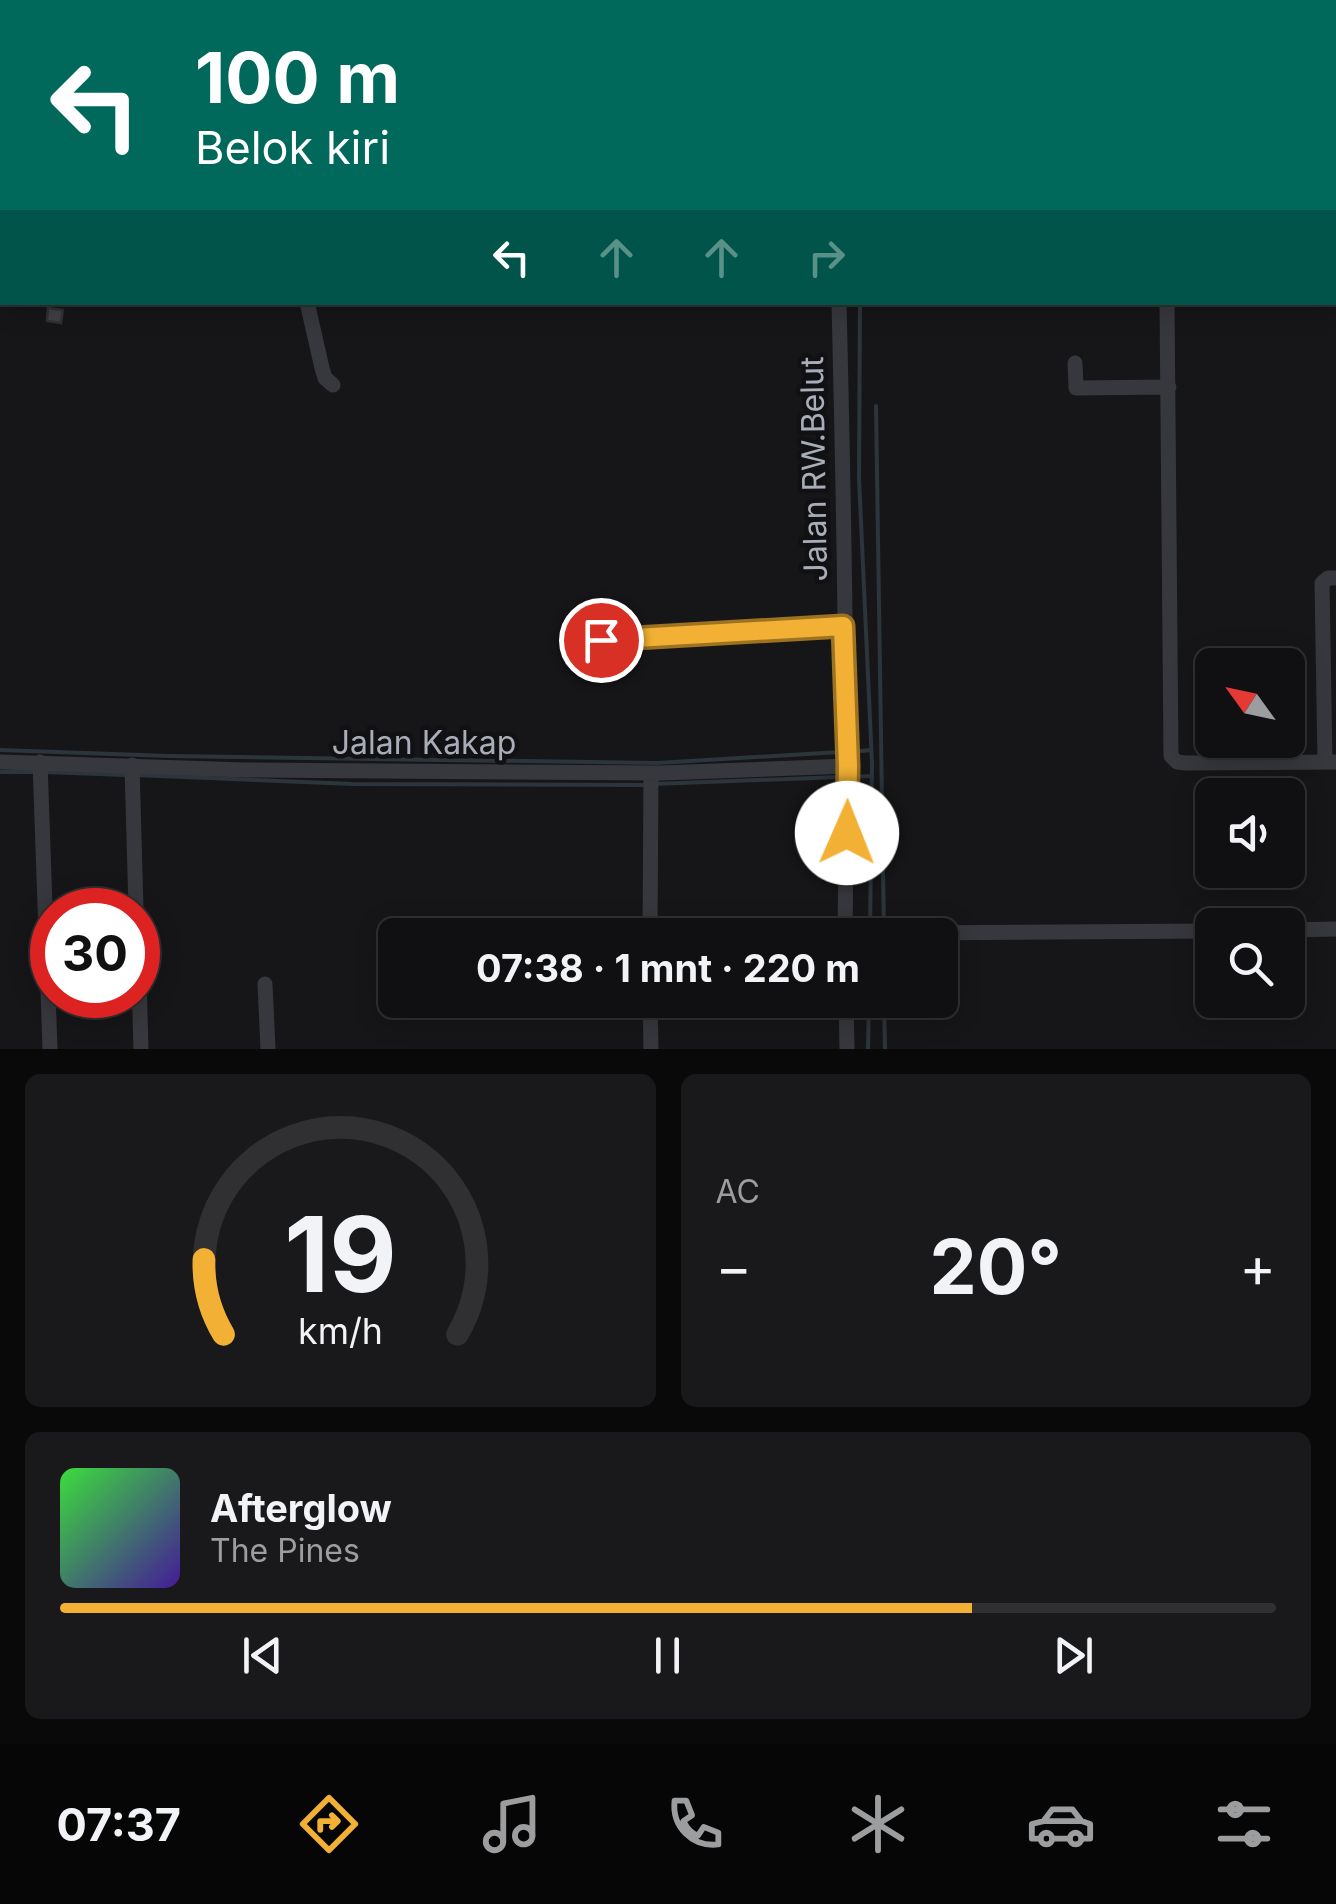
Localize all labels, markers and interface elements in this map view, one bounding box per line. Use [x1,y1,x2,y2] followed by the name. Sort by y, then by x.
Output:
[195,35,400,120] text: 100 m
[30,40,160,170] icon: left
[195,120,390,175] text: Belok kiri
[484,230,539,285] icon: left
[589,230,644,285] icon: ahead
[694,230,749,285] icon: ahead
[799,230,854,285] icon: right
[792,356,835,582] street label: Jalan RW.Belut
[559,598,644,683] pin
[574,613,629,668] icon: arrive
[1195,648,1305,758] north arrow
[1195,648,1305,1018] map controls
[332,723,516,762] street label: Jalan Kakap
[1195,778,1305,888] button: sound
[795,781,899,885] position arrow
[30,888,160,1018] speed limit sign: 30
[1195,908,1305,1018] button: search
[476,945,860,991] text: 07:38 · 1 mnt · 220 m
[716,1172,760,1211] text: AC
[284,1191,396,1317] text: 19
[930,1221,1062,1312] text: 20°
[716,1234,752,1300] text: −
[1240,1234,1276,1300] text: +
[298,1309,383,1353] text: km/h
[210,1485,392,1531] text: Afterglow
[210,1531,360,1570] text: The Pines
[235,1628,290,1683] icon: previous
[640,1628,695,1683] icon: pause
[1046,1628,1101,1683] icon: next
[294,1789,364,1859] icon: directions
[477,1789,547,1859] icon: music
[660,1789,730,1859] icon: phone
[843,1789,913,1859] icon: climate
[1026,1789,1096,1859] icon: car
[1209,1789,1279,1859] icon: filters
[57,1797,181,1852] text: 07:37

